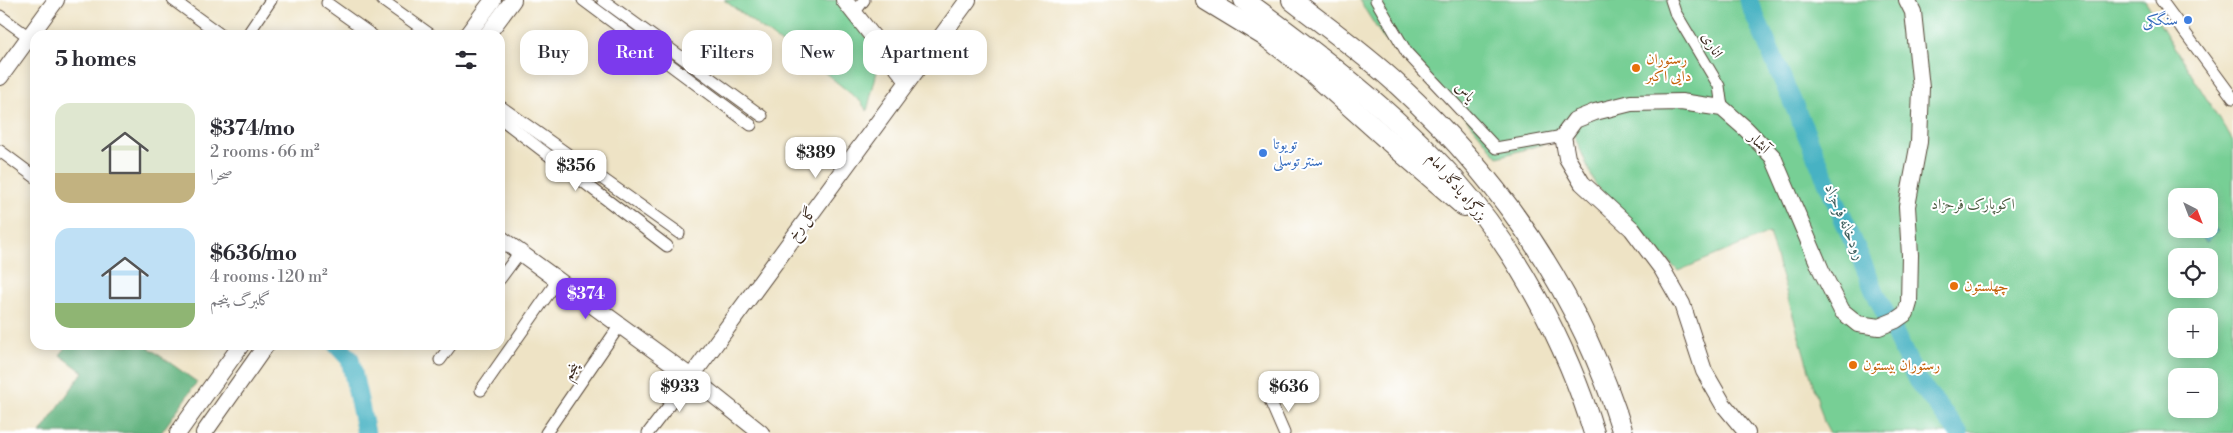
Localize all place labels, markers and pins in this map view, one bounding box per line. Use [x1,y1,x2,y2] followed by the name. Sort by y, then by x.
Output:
[2143,10,2178,31] place label: سنگکی
[2182,14,2194,26] marker: سنگکی
[1644,50,1691,86] place label: رستوران دایی اکبر
[1630,62,1642,74] marker: رستوران دایی اکبر
[1273,135,1323,172] place label: تویوتا سنتر توسلی
[786,136,846,179] pin: $389
[1257,147,1269,159] marker: تویوتا سنتر توسلی
[546,150,606,192] pin: $356
[1964,277,2009,296] place label: چهلستون
[556,278,616,320] pin: $374
[1948,280,1960,292] marker: چهلستون
[1863,356,1940,375] place label: رستوران بیستون
[1847,359,1859,371] marker: رستوران بیستون
[650,370,710,413] pin: $933
[1259,370,1319,413] pin: $636

